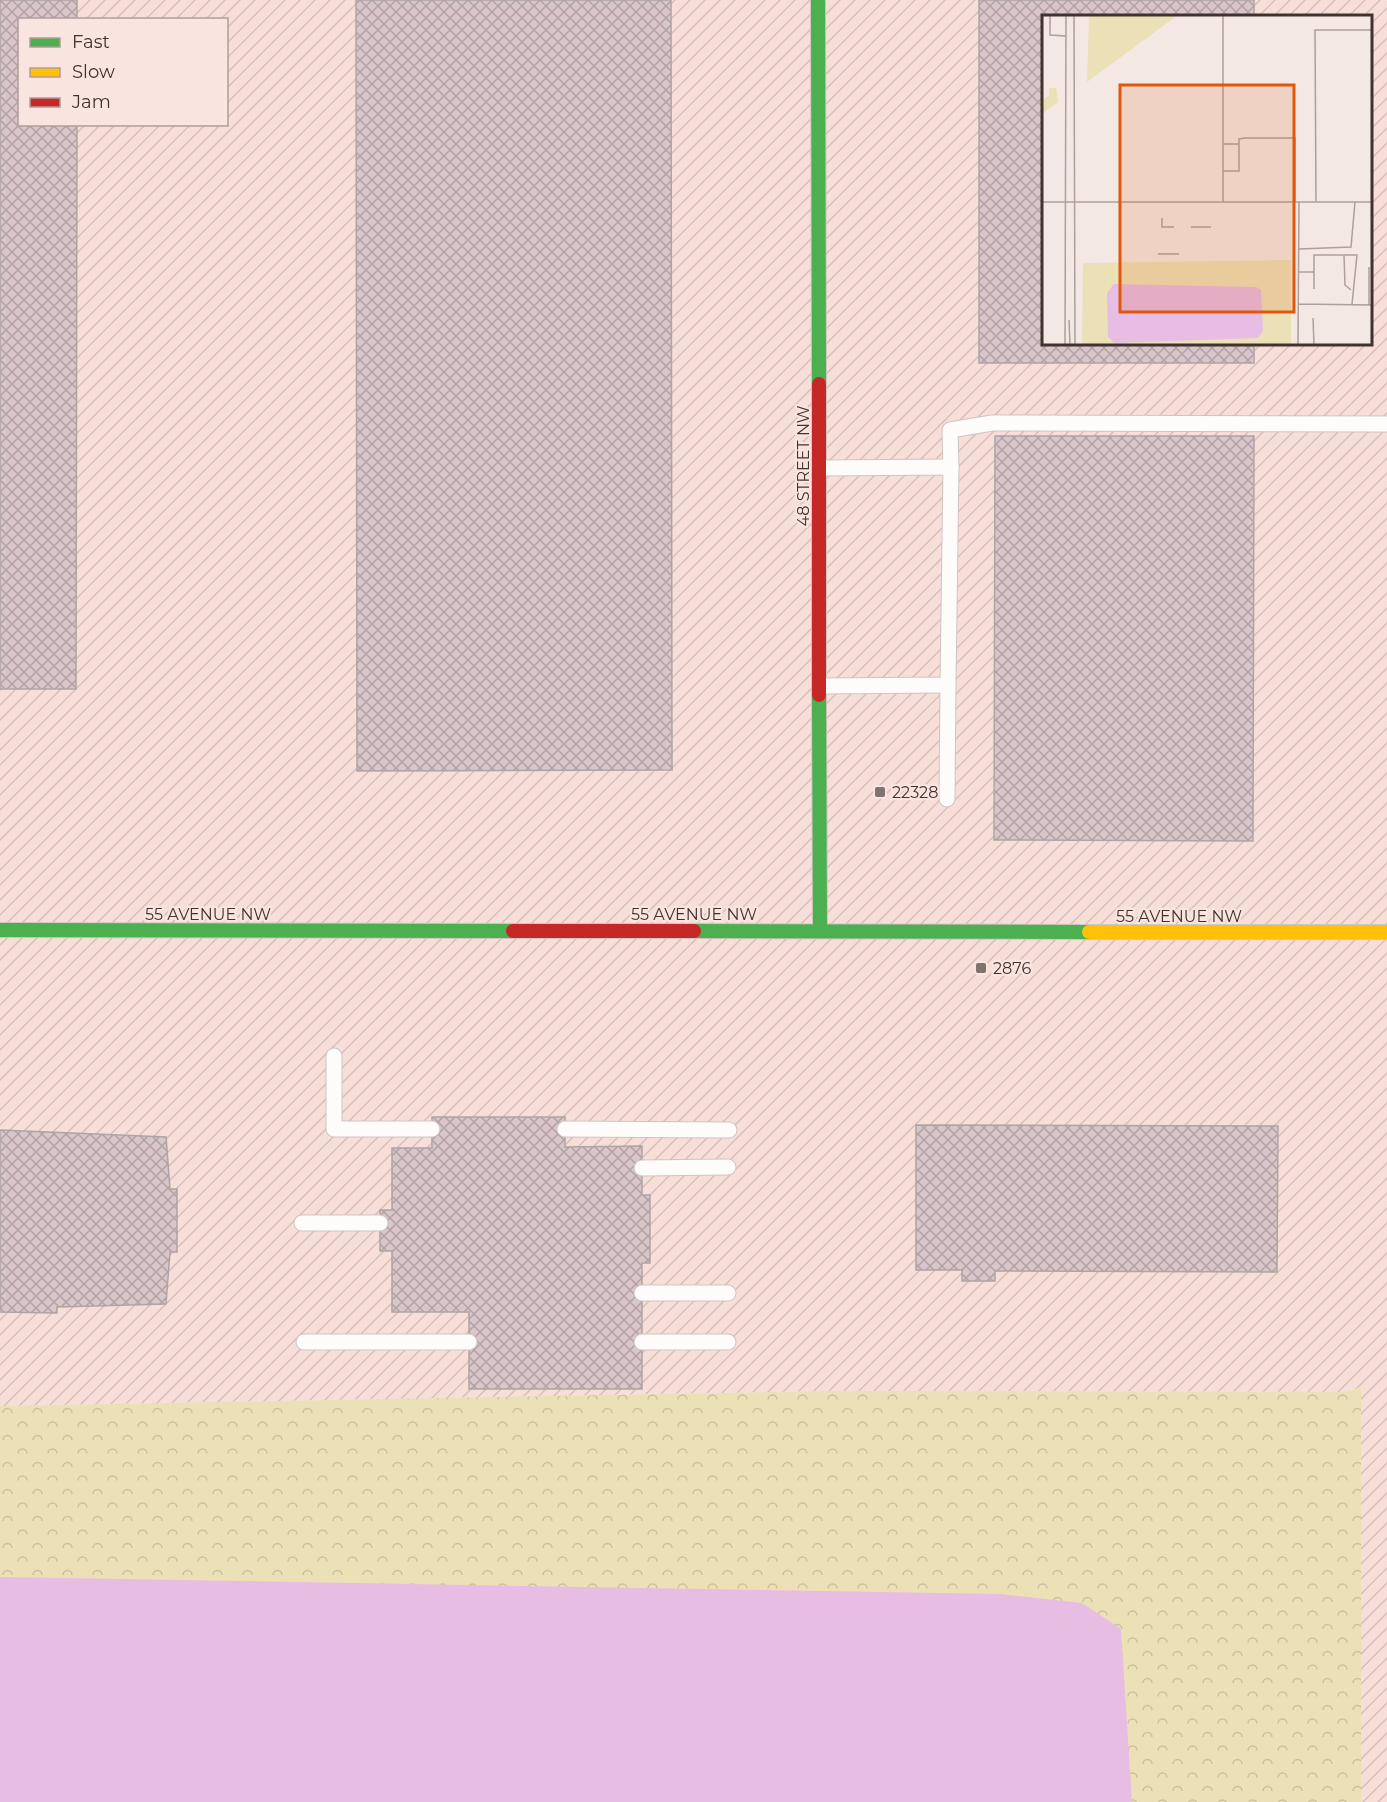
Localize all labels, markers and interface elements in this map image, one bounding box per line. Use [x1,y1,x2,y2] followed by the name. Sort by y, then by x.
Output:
[1042,15,1372,345] inset map
[18,18,228,126] legend
[72,31,110,53] text: Fast
[72,61,115,83] text: Slow
[71,91,111,113] text: Jam
[794,405,813,526] street label: 48 STREET NW
[892,783,938,802] place label: 22328
[873,785,887,799] marker: 22328
[145,905,271,924] street label: 55 AVENUE NW
[631,905,757,924] street label: 55 AVENUE NW
[1116,907,1242,926] street label: 55 AVENUE NW
[993,959,1031,978] place label: 2876
[974,961,988,975] marker: 2876

